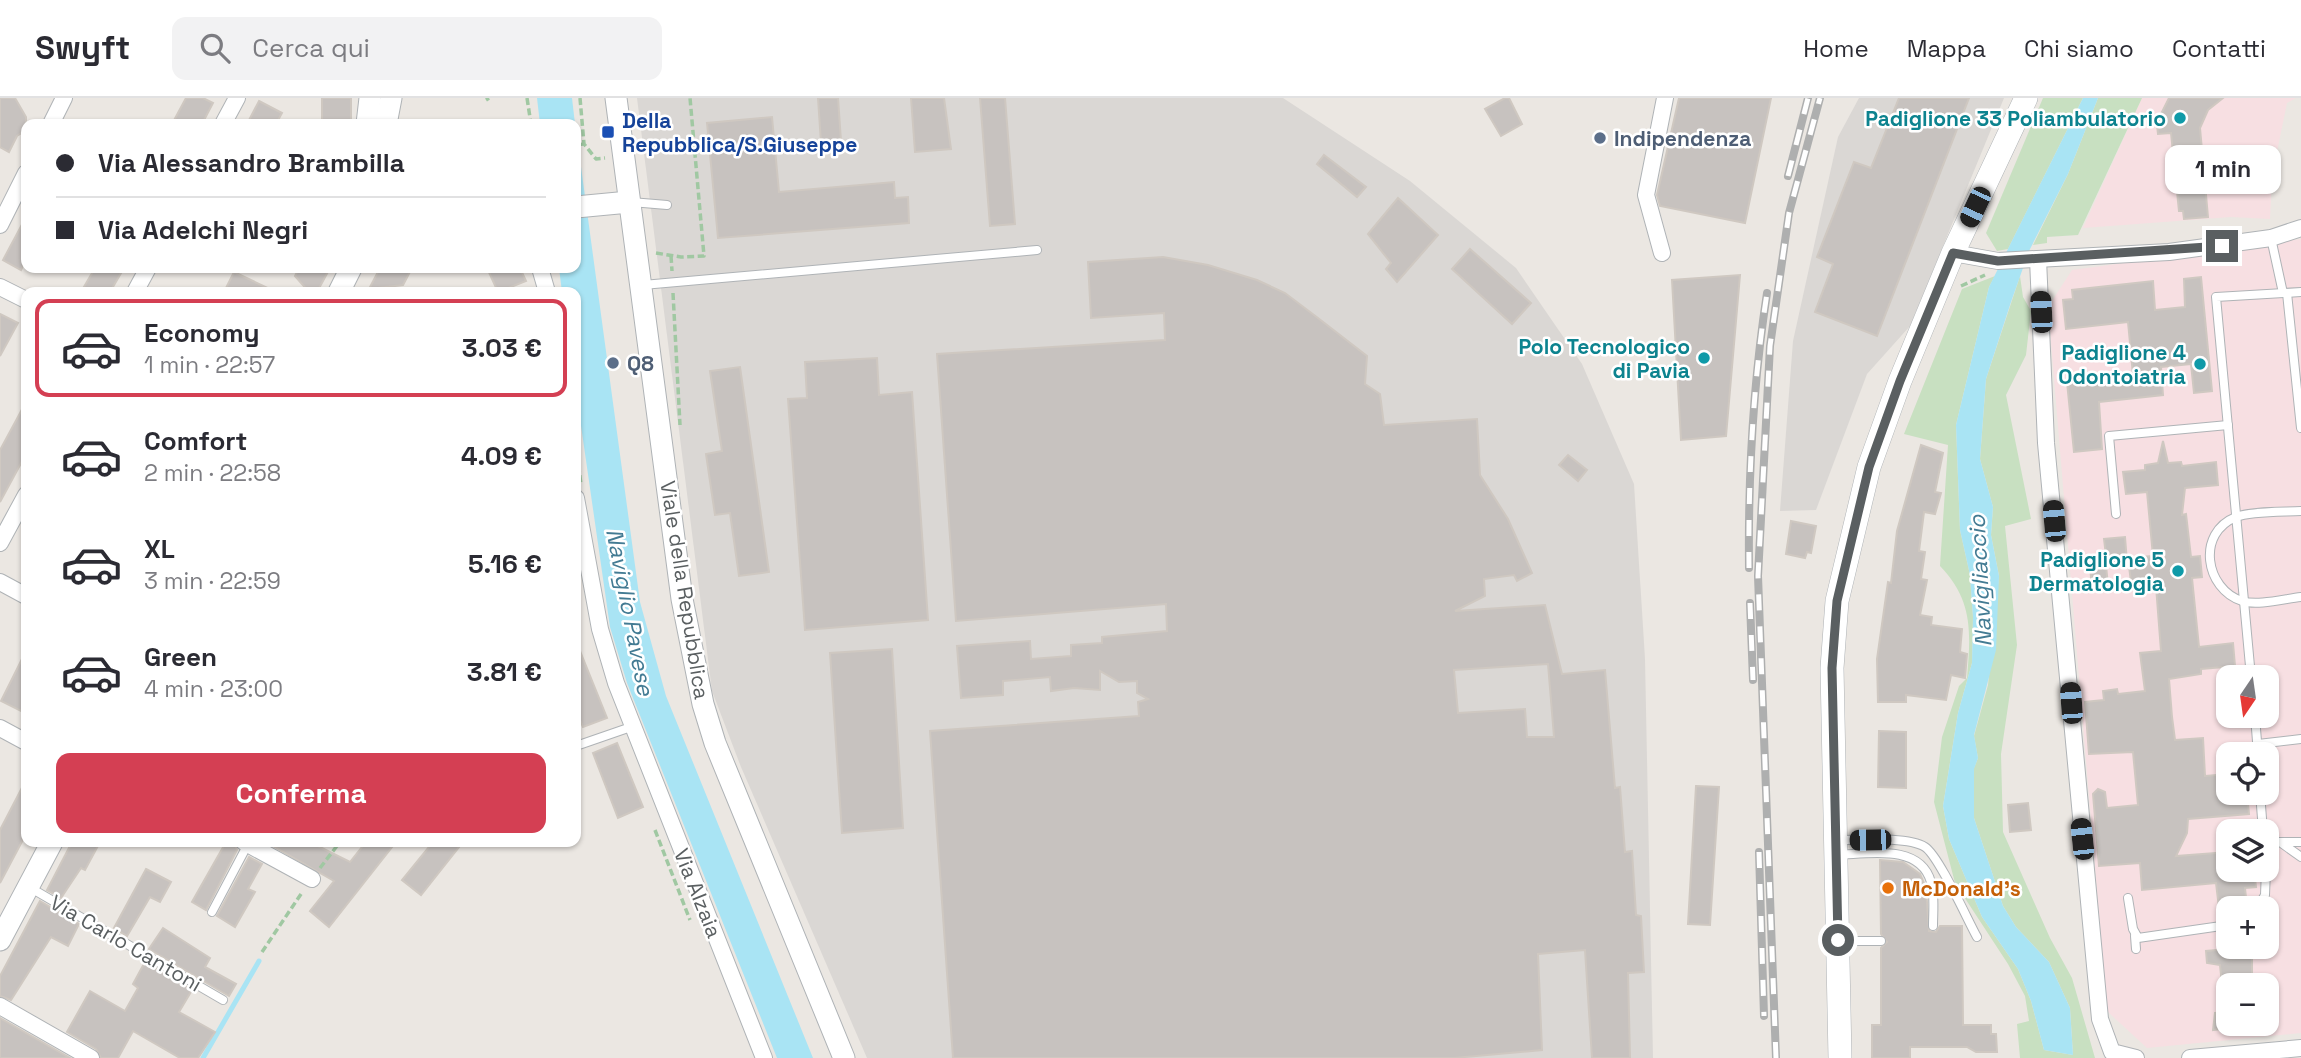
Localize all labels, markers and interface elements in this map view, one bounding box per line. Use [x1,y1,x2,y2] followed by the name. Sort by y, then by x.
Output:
[172,17,662,80] search box
[35,27,130,69] text: Swyft
[196,29,234,67] icon: search
[252,31,370,65] text: Cerca qui
[1803,33,1869,64] text: Home
[1907,33,1986,64] text: Mappa
[2024,33,2134,64] text: Chi siamo
[2172,33,2266,64] text: Contatti
[1865,105,2166,132] place label: Padiglione 33 Poliambulatorio
[622,107,857,158] place label: Della Repubblica/S.Giuseppe
[2172,110,2188,126] marker: Padiglione 33 Poliambulatorio
[600,124,616,140] marker: Della Repubblica/S.Giuseppe
[1614,125,1751,152] place label: Indipendenza
[1592,130,1608,146] marker: Indipendenza
[2164,144,2280,194] callout: 1 min
[98,146,405,180] text: Via Alessandro Brambilla
[2195,154,2251,184] text: 1 min
[1957,184,1994,230] car
[98,213,308,247] text: Via Adelchi Negri
[2206,230,2238,262] route end
[2030,290,2053,334] car
[144,316,260,350] text: Economy
[60,317,123,380] icon: car
[462,331,542,365] text: 3.03 €
[1518,333,1690,384] place label: Polo Tecnologico di Pavia
[2058,339,2186,390] place label: Padiglione 4 Odontoiatria
[144,350,275,380] text: 1 min · 22:57
[627,350,654,377] place label: Q8
[1696,350,1712,366] marker: Polo Tecnologico di Pavia
[605,355,621,371] marker: Q8
[2192,356,2208,372] marker: Padiglione 4 Odontoiatria
[144,424,247,458] text: Comfort
[60,425,123,488] icon: car
[461,439,542,473] text: 4.09 €
[144,458,281,488] text: 2 min · 22:58
[654,479,716,701] street label: Viale della Repubblica
[2042,499,2067,543] car
[1962,513,1998,648] water label: Navigliaccio
[599,526,661,699] water label: Naviglio Pavese
[144,532,175,566] text: XL
[60,533,123,596] icon: car
[2029,546,2164,597] place label: Padiglione 5 Dermatologia
[468,547,542,581] text: 5.16 €
[2170,563,2186,579] marker: Padiglione 5 Dermatologia
[144,566,281,596] text: 3 min · 22:59
[144,640,217,674] text: Green
[60,641,123,704] icon: car
[467,655,542,689] text: 3.81 €
[2216,665,2278,728] north arrow
[2216,665,2279,1036] map controls
[144,674,283,704] text: 4 min · 23:00
[2060,681,2083,725] car
[2216,742,2279,805] button: locate
[56,753,546,833] button: Conferma
[2070,817,2095,861] car
[2216,819,2279,882] button: layers
[1849,829,1892,851] car
[668,844,728,942] street label: Via Alzaia
[1902,875,2021,902] place label: McDonald's
[1880,880,1896,896] marker: McDonald's
[45,889,207,997] street label: Via Carlo Cantoni
[2216,896,2279,959] button: +
[1822,924,1854,956] route start
[2216,973,2279,1036] button: −

